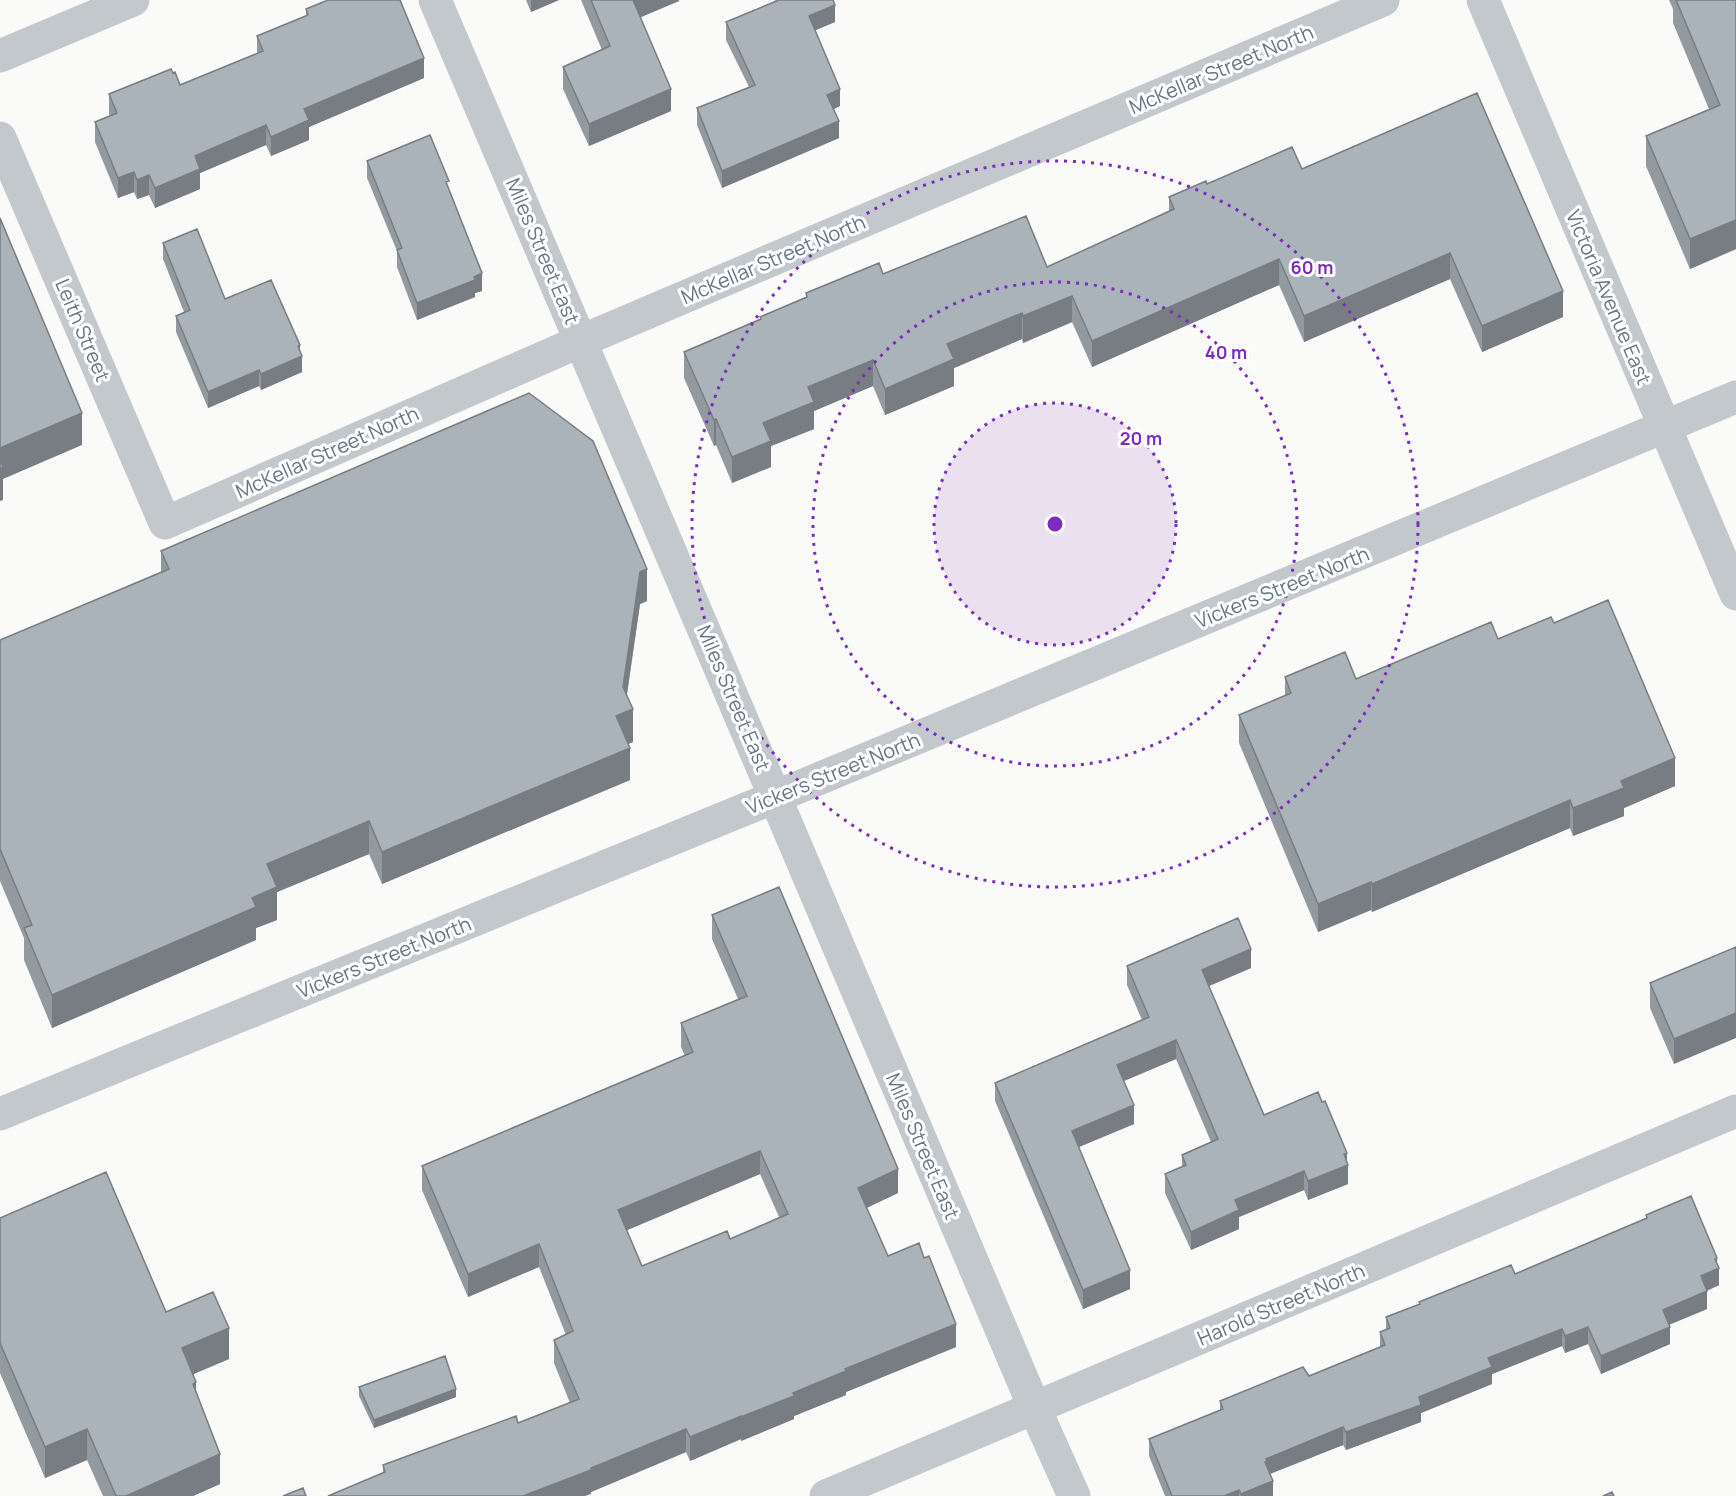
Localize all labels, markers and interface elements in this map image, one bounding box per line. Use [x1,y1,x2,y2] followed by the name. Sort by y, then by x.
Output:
[1125,18,1317,120] street label: McKellar Street North
[500,174,586,328] street label: Miles Street East
[1560,205,1658,389] street label: Victoria Avenue East
[677,208,869,310] street label: McKellar Street North
[1291,255,1333,279] text: 60 m
[49,274,117,386] street label: Leith Street
[1205,340,1247,364] text: 40 m
[231,399,423,505] street label: McKellar Street North
[1120,426,1162,450] text: 20 m
[1045,514,1065,534] centre of rings
[1191,540,1373,634] street label: Vickers Street North
[691,621,777,775] street label: Miles Street East
[742,726,924,820] street label: Vickers Street North
[293,910,475,1004] street label: Vickers Street North
[880,1069,966,1223] street label: Miles Street East
[1193,1256,1369,1352] street label: Harold Street North

